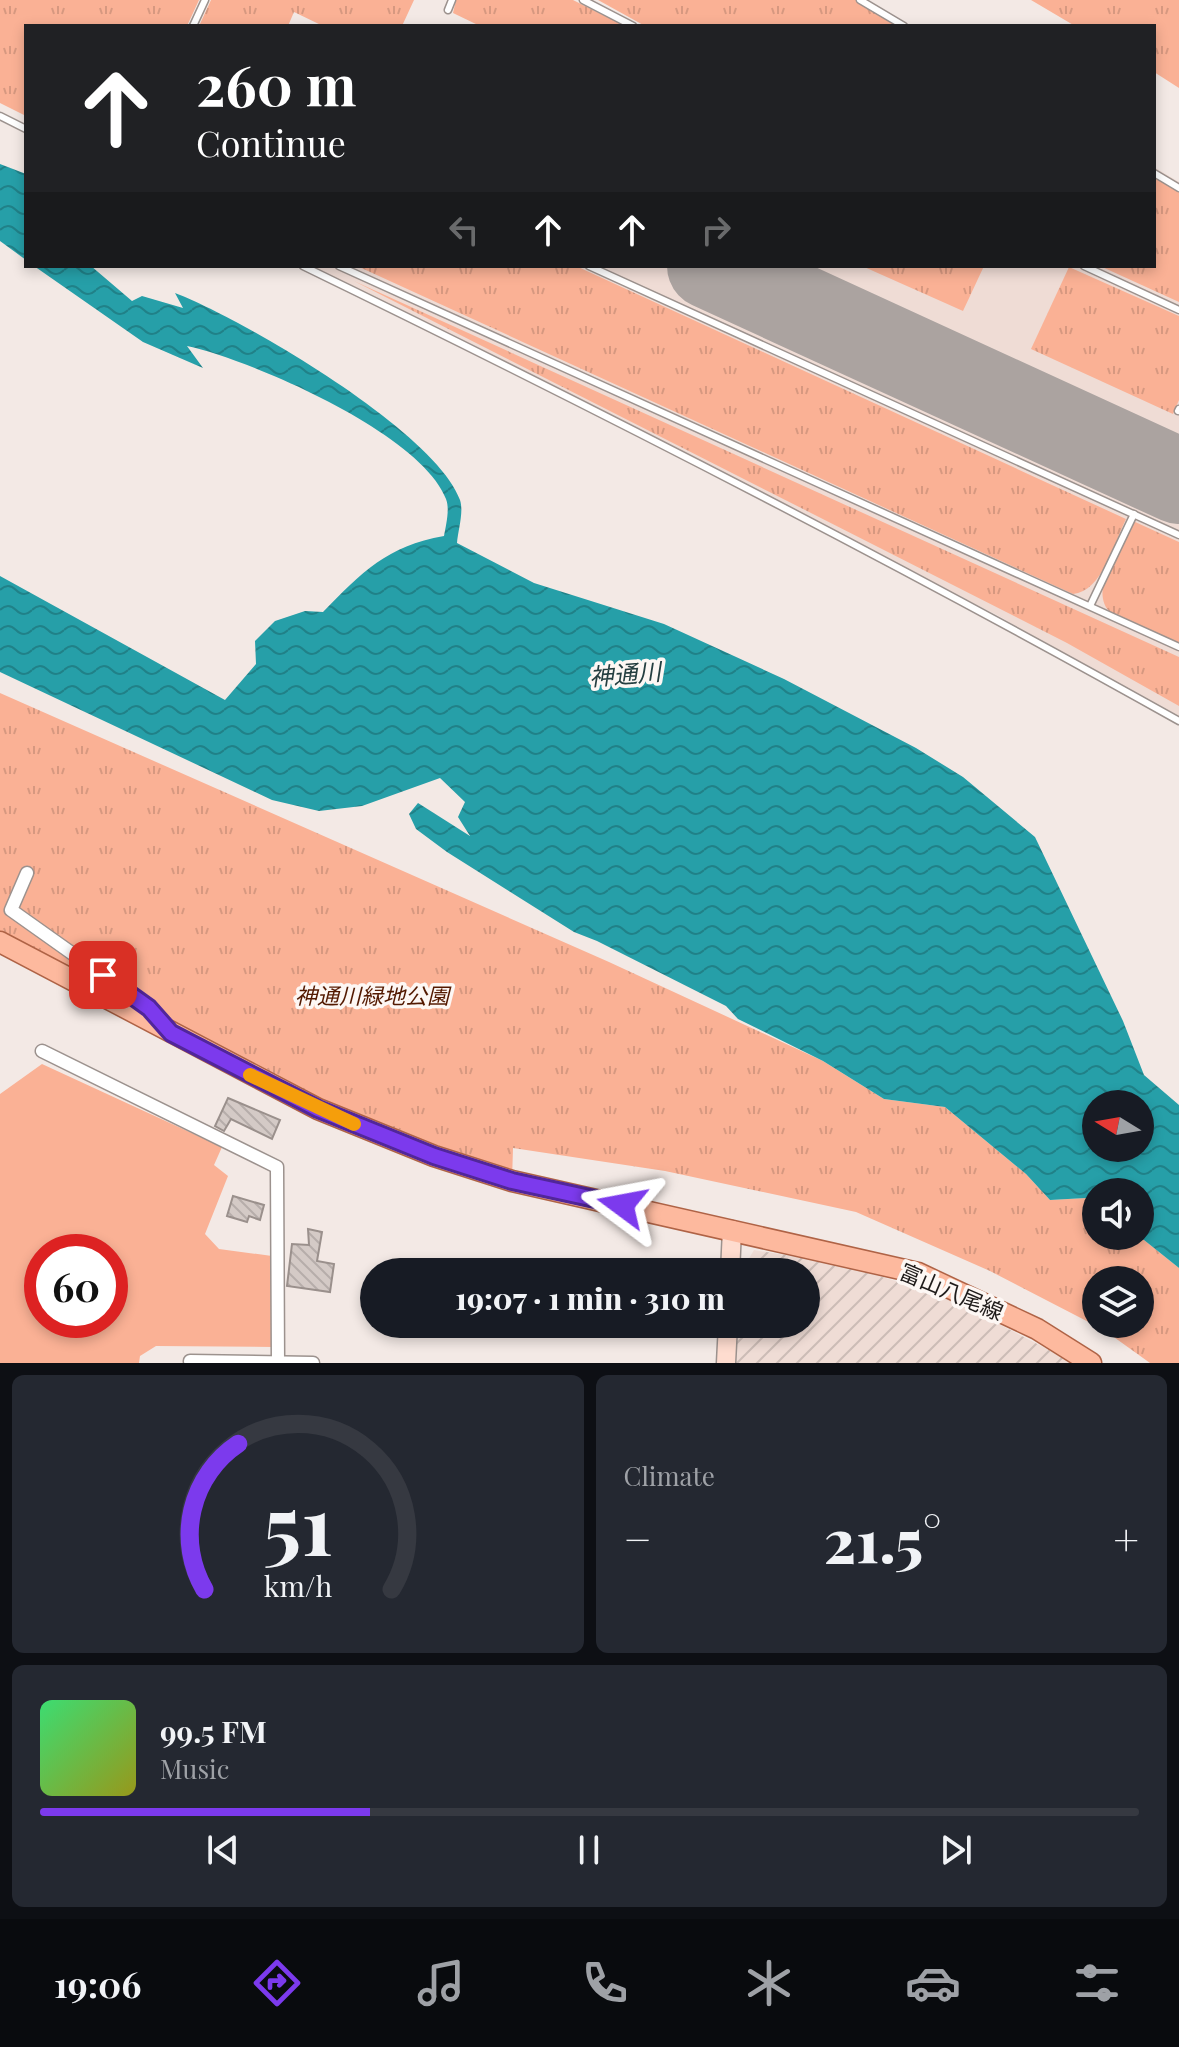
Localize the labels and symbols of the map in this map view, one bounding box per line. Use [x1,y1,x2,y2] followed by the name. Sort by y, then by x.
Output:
[588,654,665,692] water label: 神通川
[69,941,137,1009] pin
[295,980,452,1010] park label: 神通川緑地公園
[1082,1090,1154,1162] north arrow
[580,1163,664,1247] position arrow
[24,1234,128,1338] speed limit sign: 60
[896,1256,1008,1326] street label: 富山八尾線

